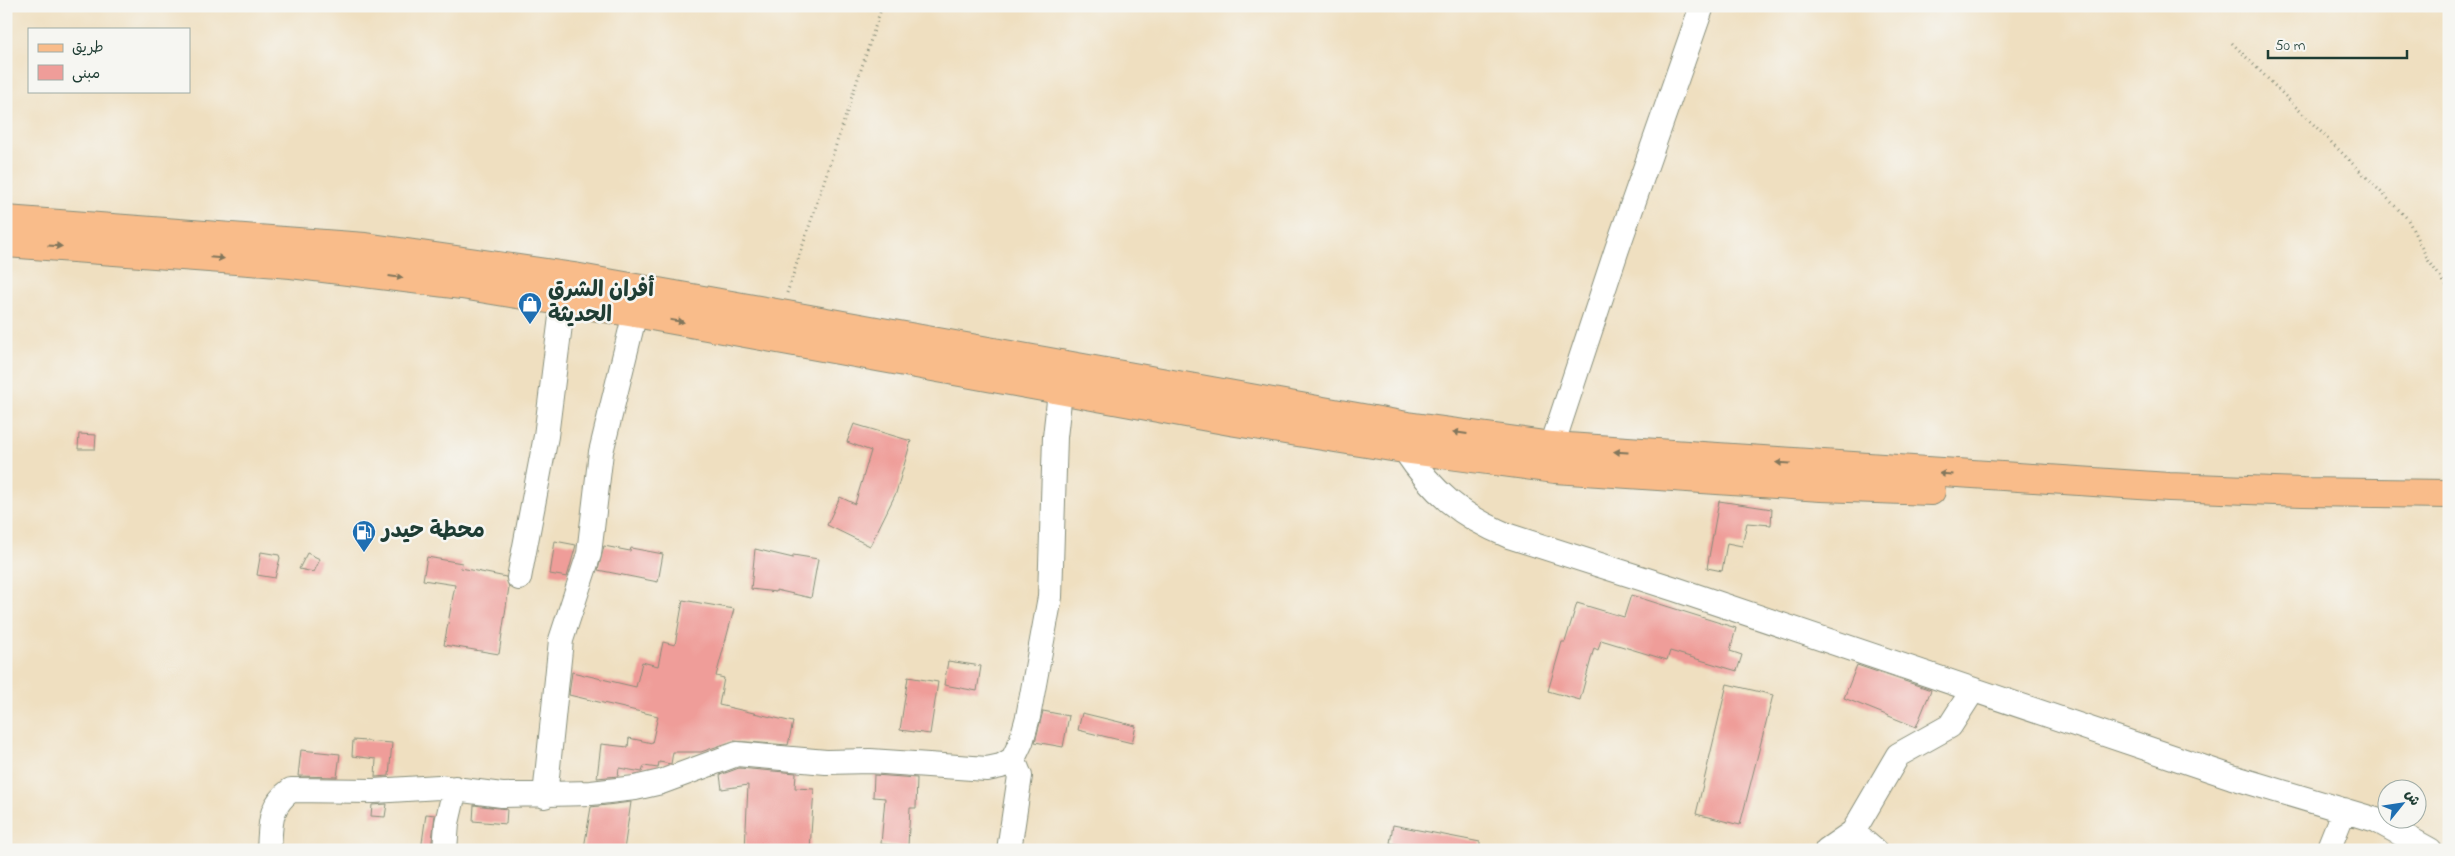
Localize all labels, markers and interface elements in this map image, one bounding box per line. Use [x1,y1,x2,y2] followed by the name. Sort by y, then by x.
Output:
[28,28,190,92] legend
[2268,28,2406,60] scale bar
[2275,35,2306,57] text: 50 m
[72,37,104,59] text: طريق
[72,63,100,85] text: مبنى
[47,242,63,250] one-way arrow
[209,255,225,263] one-way arrow
[388,273,404,281] one-way arrow
[548,275,654,332] place label: أفران الشرق الحديثة
[517,291,543,325] shop icon: أفران الشرق الحديثة
[670,317,686,325] one-way arrow
[1452,429,1468,437] one-way arrow
[1613,447,1629,455] one-way arrow
[1775,458,1791,466] one-way arrow
[1937,469,1953,477] one-way arrow
[380,516,485,548] place label: محطة حيدر
[351,519,377,553] fuel station icon: محطة حيدر
[2378,778,2428,828] north arrow
[2399,786,2425,810] text: ش

